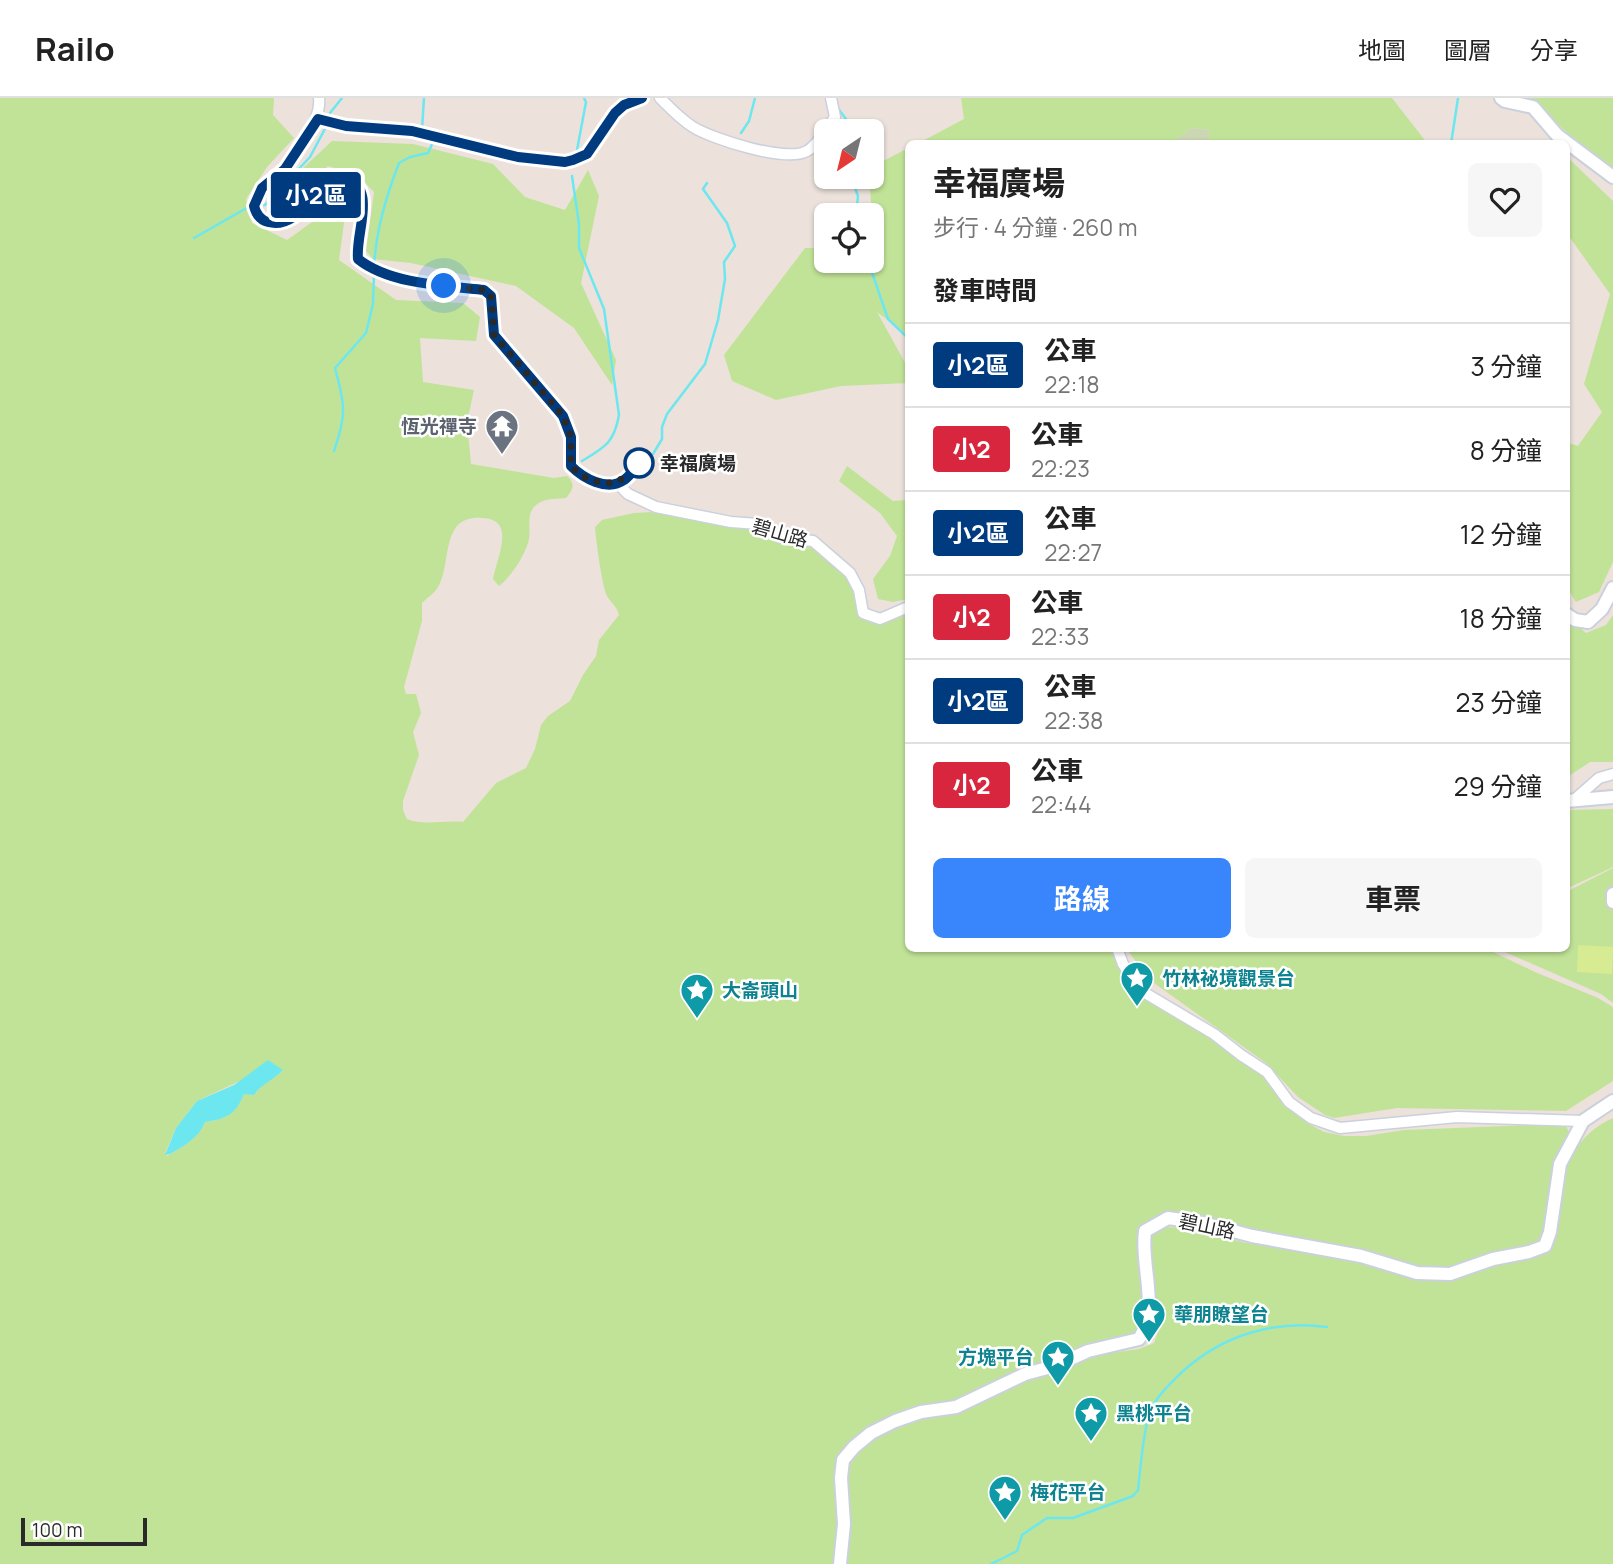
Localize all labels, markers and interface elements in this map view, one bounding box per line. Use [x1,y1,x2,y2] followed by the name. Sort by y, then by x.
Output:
[35,26,115,71] text: Railo
[1358,33,1406,66] text: 地圖
[1444,33,1492,66] text: 圖層
[1530,33,1578,66] text: 分享
[814,119,884,189] north arrow
[814,119,884,273] map controls
[933,160,1065,205] text: 幸福廣場
[1468,163,1542,237] button: heart
[276,172,356,218] line badge: 小2區
[285,178,347,211] text: 小2區
[814,203,884,273] button: locate
[933,211,1138,243] text: 步行 · 4 分鐘 · 260 m
[426,268,461,303] your location
[933,272,1037,308] text: 發車時間
[1044,332,1096,368] text: 公車
[947,348,1009,381] text: 小2區
[1470,348,1542,384] text: 3 分鐘
[1044,368,1100,400] text: 22:18
[483,407,521,456] temple icon: 恆光禪寺
[401,413,477,439] place label: 恆光禪寺
[1031,416,1083,452] text: 公車
[952,432,991,465] text: 小2
[1470,432,1542,468] text: 8 分鐘
[624,448,654,478] marker: 幸福廣場
[660,450,736,476] place label: 幸福廣場
[1031,452,1090,484] text: 22:23
[1044,500,1096,536] text: 公車
[749,513,811,553] street label: 碧山路
[947,516,1009,549] text: 小2區
[1460,516,1542,552] text: 12 分鐘
[1044,536,1102,568] text: 22:27
[1031,584,1083,620] text: 公車
[952,600,991,633] text: 小2
[1460,600,1542,636] text: 18 分鐘
[1031,620,1090,652] text: 22:33
[1044,668,1096,704] text: 公車
[947,684,1009,717] text: 小2區
[1456,684,1542,720] text: 23 分鐘
[1044,704,1103,736] text: 22:38
[1031,752,1083,788] text: 公車
[952,768,991,801] text: 小2
[1454,768,1542,804] text: 29 分鐘
[1031,788,1091,820] text: 22:44
[933,858,1231,938] button: 路線
[1245,858,1542,938] button: 車票
[1118,959,1156,1008] place icon: 竹林祕境觀景台
[1162,965,1295,991] place label: 竹林祕境觀景台
[678,971,716,1020] place icon: 大崙頭山
[722,977,798,1003] place label: 大崙頭山
[1176,1207,1238,1245] street label: 碧山路
[1130,1295,1168,1344] place icon: 華朋瞭望台
[1174,1301,1269,1327] place label: 華朋瞭望台
[1039,1338,1077,1387] place icon: 方塊平台
[958,1344,1034,1370] place label: 方塊平台
[1072,1394,1110,1443] place icon: 黑桃平台
[1116,1400,1192,1426] place label: 黑桃平台
[986,1473,1024,1522] place icon: 梅花平台
[1030,1479,1106,1505] place label: 梅花平台
[21,1515,147,1547] scale bar
[32,1517,83,1543] text: 100 m

